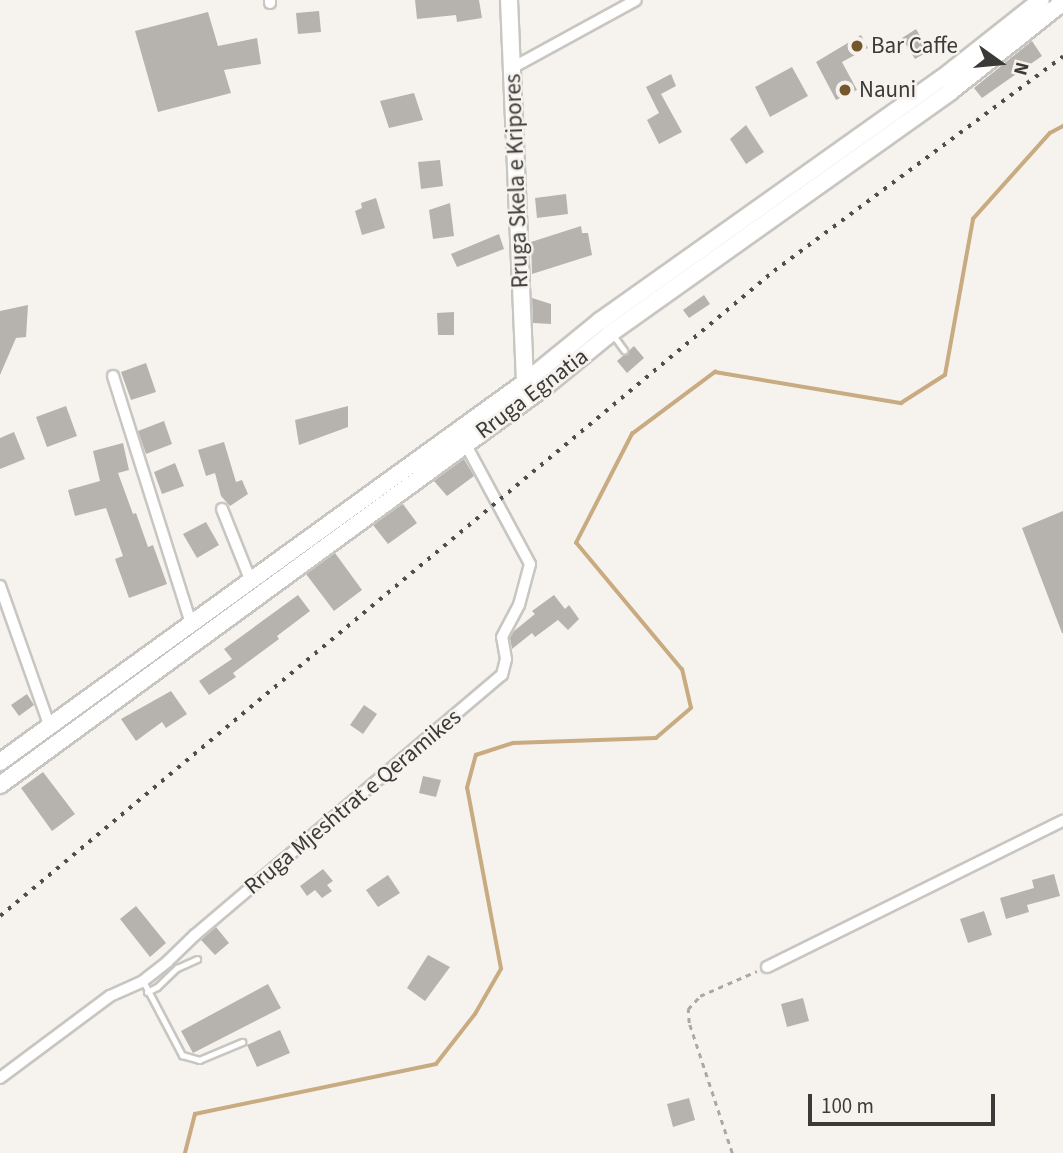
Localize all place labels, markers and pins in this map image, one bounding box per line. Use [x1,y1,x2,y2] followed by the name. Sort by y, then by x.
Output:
[871,32,958,60] place label: Bar Caffe
[849,38,865,54] marker: Bar Caffe
[859,76,916,104] place label: Nauni
[837,82,853,98] marker: Nauni

